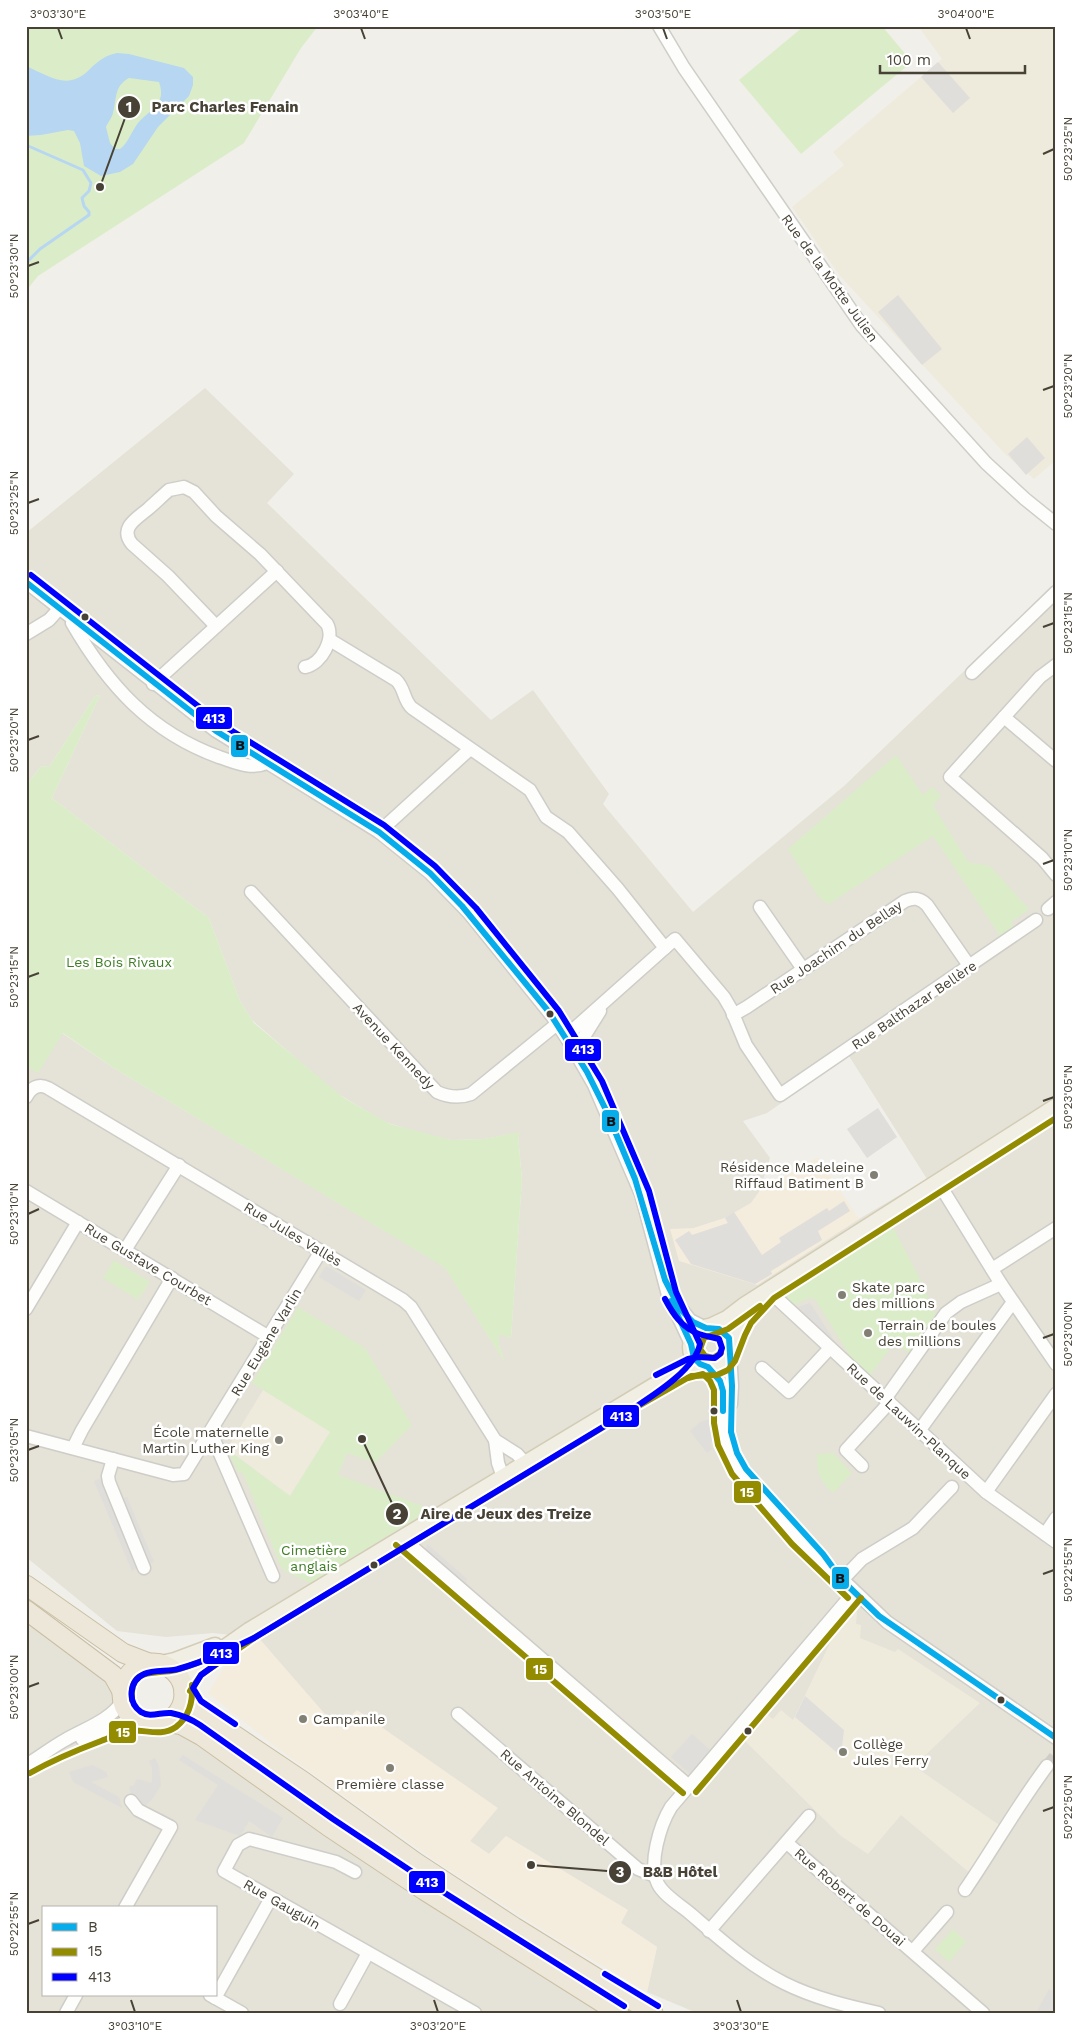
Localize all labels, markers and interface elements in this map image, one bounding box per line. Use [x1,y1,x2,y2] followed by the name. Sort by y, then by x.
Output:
[30,7,87,21] text: 3°03'30"E
[333,7,389,21] text: 3°03'40"E
[635,7,692,21] text: 3°03'50"E
[938,7,995,21] text: 3°04'00"E
[880,42,1024,74] scale bar
[887,51,931,69] text: 100 m
[117,92,309,122] callout: Parc Charles Fenain
[126,98,132,116] text: 1
[151,98,299,116] text: Parc Charles Fenain
[1061,117,1075,181] text: 50°23'25"N
[778,211,882,345] street label: Rue de la Motte Julien
[7,234,21,298] text: 50°23'30"N
[1061,354,1075,418] text: 50°23'20"N
[7,471,21,535] text: 50°23'25"N
[1061,592,1075,654] text: 50°23'15"N
[80,612,90,622] unlabelled marker
[195,706,233,730] line badge: 413
[7,708,21,772] text: 50°23'20"N
[202,710,226,726] text: 413
[230,734,249,758] line badge: B
[235,737,245,753] text: B
[1061,829,1075,891] text: 50°23'10"N
[767,896,906,997] street label: Rue Joachim du Bellay
[7,946,21,1008] text: 50°23'15"N
[66,954,172,970] park label: Les Bois Rivaux
[849,957,979,1053] street label: Rue Balthazar Bellère
[350,999,439,1093] street label: Avenue Kennedy
[545,1009,555,1019] unlabelled marker
[564,1038,602,1062] line badge: 413
[571,1041,595,1057] text: 413
[1061,1065,1075,1129] text: 50°23'05"N
[601,1109,620,1133] line badge: B
[606,1113,616,1129] text: B
[720,1159,864,1191] place label: Résidence Madeleine Riffaud Batiment B
[868,1169,880,1181] marker: Résidence Madeleine Riffaud Batiment B
[7,1183,21,1245] text: 50°23'10"N
[241,1199,345,1269] street label: Rue Jules Vallès
[82,1220,215,1308] street label: Rue Gustave Courbet
[852,1279,935,1311] place label: Skate parc des millions
[227,1285,305,1399] street label: Rue Eugène Varlin
[836,1289,848,1301] marker: Skate parc des millions
[1061,1301,1075,1367] text: 50°23'00"N
[878,1317,997,1349] place label: Terrain de boules des millions
[862,1327,874,1339] marker: Terrain de boules des millions
[844,1359,974,1483] street label: Rue de Lauwin-Planque
[602,1404,640,1428] line badge: 413
[709,1406,719,1416] unlabelled marker
[609,1408,633,1424] text: 413
[7,1418,21,1482] text: 50°23'05"N
[142,1424,270,1456] place label: École maternelle Martin Luther King
[273,1434,285,1446] marker: École maternelle Martin Luther King
[733,1480,762,1504] line badge: 15
[740,1484,754,1500] text: 15
[385,1499,601,1529] callout: Aire de Jeux des Treize
[393,1505,402,1523] text: 2
[421,1505,592,1523] text: Aire de Jeux des Treize
[1061,1538,1075,1602] text: 50°22'55"N
[281,1542,347,1574] park label: Cimetière anglais
[369,1560,379,1570] unlabelled marker
[831,1566,850,1590] line badge: B
[835,1570,845,1586] text: B
[202,1641,240,1665] line badge: 413
[209,1645,233,1661] text: 413
[7,1654,21,1720] text: 50°23'00"N
[525,1657,554,1681] line badge: 15
[533,1661,547,1677] text: 15
[996,1695,1006,1705] unlabelled marker
[313,1711,385,1727] place label: Campanile
[297,1713,309,1725] marker: Campanile
[108,1720,137,1744] line badge: 15
[116,1724,130,1740] text: 15
[743,1726,753,1736] unlabelled marker
[853,1736,929,1768] place label: Collège Jules Ferry
[497,1745,613,1849] street label: Rue Antoine Blondel
[837,1746,849,1758] marker: Collège Jules Ferry
[384,1762,396,1774] marker: Première classe
[1061,1775,1075,1839] text: 50°22'50"N
[336,1776,444,1792] place label: Première classe
[791,1845,909,1949] street label: Rue Robert de Douai
[607,1857,727,1887] callout: B&B Hôtel
[616,1863,625,1881] text: 3
[643,1863,717,1881] text: B&B Hôtel
[408,1870,446,1894] line badge: 413
[415,1874,439,1890] text: 413
[241,1876,323,1932] street label: Rue Gauguin
[7,1892,21,1956] text: 50°22'55"N
[42,1906,218,1996] legend
[88,1918,98,1936] text: B
[88,1942,103,1960] text: 15
[88,1968,112,1986] text: 413
[108,2019,162,2033] text: 3°03'10"E
[410,2019,467,2033] text: 3°03'20"E
[713,2019,770,2033] text: 3°03'30"E

